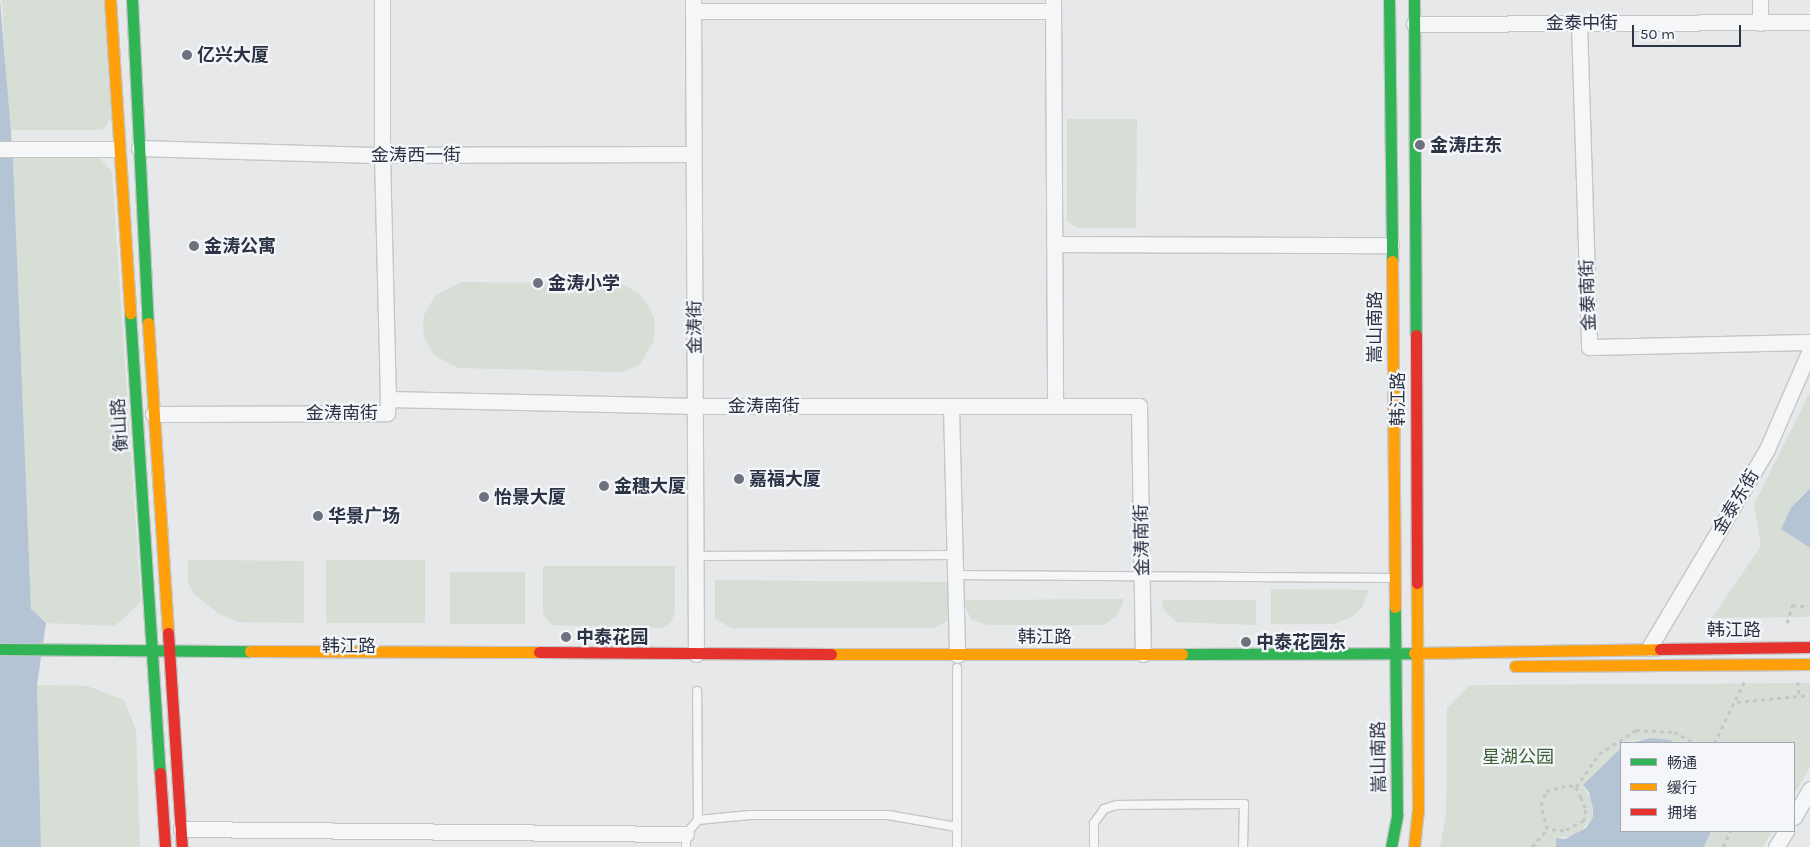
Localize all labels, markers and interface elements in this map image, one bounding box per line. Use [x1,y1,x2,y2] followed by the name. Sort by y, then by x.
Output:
[1546,12,1618,34] street label: 金泰中街
[1635,15,1744,47] scale bar
[1640,25,1675,43] text: 50 m
[197,44,269,66] place label: 亿兴大厦
[181,49,193,61] marker: 亿兴大厦
[1430,134,1502,156] place label: 金涛庄东
[1414,139,1426,151] marker: 金涛庄东
[371,144,461,166] street label: 金涛西一街
[204,235,276,257] place label: 金涛公寓
[188,240,200,252] marker: 金涛公寓
[1576,259,1600,331] street label: 金泰南街
[548,272,620,294] place label: 金涛小学
[532,277,544,289] marker: 金涛小学
[1364,291,1386,363] street label: 嵩山南路
[684,300,706,354] street label: 金涛街
[1387,372,1409,426] street label: 韩江路
[728,395,800,417] street label: 金涛南街
[107,397,133,453] street label: 衡山路
[306,402,378,424] street label: 金涛南街
[1708,466,1764,538] street label: 金泰东街
[749,468,821,490] place label: 嘉福大厦
[733,473,745,485] marker: 嘉福大厦
[614,475,686,497] place label: 金穗大厦
[598,480,610,492] marker: 金穗大厦
[494,486,566,508] place label: 怡景大厦
[478,491,490,503] marker: 怡景大厦
[1131,504,1153,576] street label: 金涛南街
[328,505,400,527] place label: 华景广场
[312,510,324,522] marker: 华景广场
[1707,619,1761,641] street label: 韩江路
[576,626,648,648] place label: 中泰花园
[1018,626,1072,648] street label: 韩江路
[560,631,572,643] marker: 中泰花园
[1256,631,1346,653] place label: 中泰花园东
[322,635,376,657] street label: 韩江路
[1240,636,1252,648] marker: 中泰花园东
[1368,721,1390,793] street label: 嵩山南路
[1620,742,1795,832] legend
[1482,746,1554,768] park label: 星湖公园
[1667,754,1697,772] text: 畅通
[1667,779,1697,797] text: 缓行
[1667,804,1697,822] text: 拥堵

